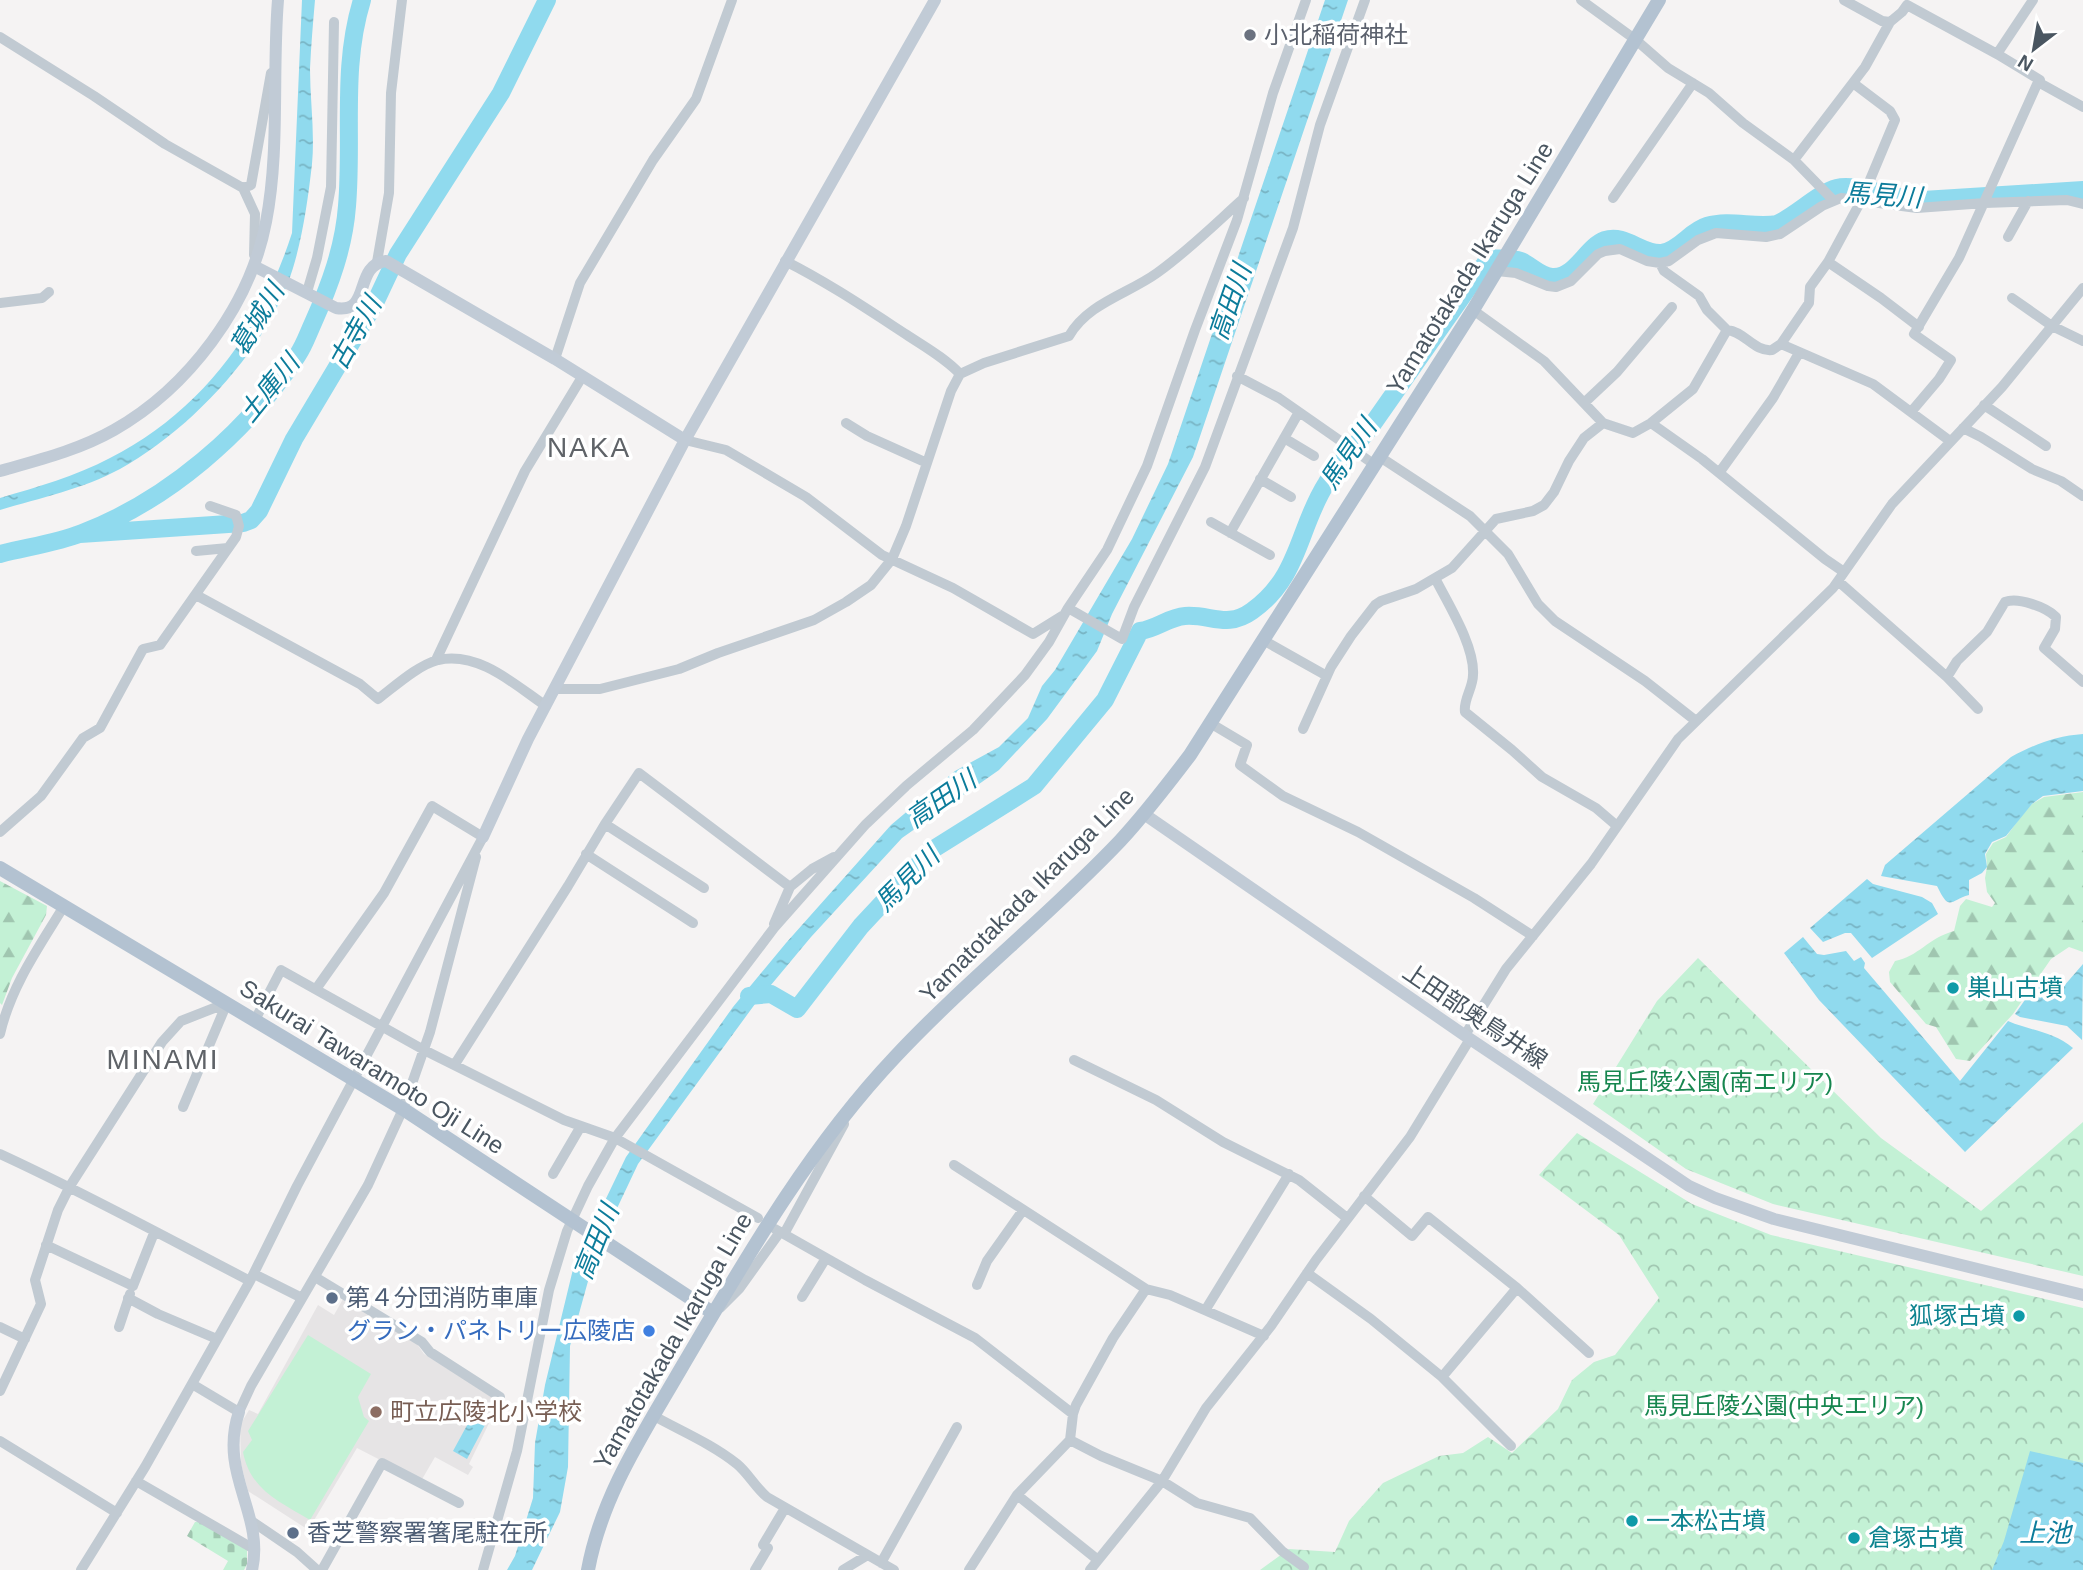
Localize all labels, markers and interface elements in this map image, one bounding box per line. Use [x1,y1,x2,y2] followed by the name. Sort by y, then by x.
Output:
[1999,14,2069,84] north arrow
[1264,21,1408,48] place label: 小北稲荷神社
[1242,27,1258,43] marker: 小北稲荷神社
[2014,51,2037,76] text: N
[1381,137,1558,399] street label: Yamatotakada Ikaruga Line
[1843,177,1926,213] water label: 馬見川
[1203,257,1258,344] water label: 高田川
[224,275,291,360] water label: 葛城川
[323,289,388,374] water label: 古寺川
[233,346,307,428] water label: 土庫川
[1314,411,1384,495] water label: 馬見川
[547,432,631,463] district label: NAKA
[900,763,984,834] water label: 高田川
[914,782,1139,1007] street label: Yamatotakada Ikaruga Line
[869,839,947,917] water label: 馬見川
[1398,957,1552,1074] street label: 上田部奥鳥井線
[235,974,509,1159] street label: Sakurai Tawaramoto Oji Line
[1967,974,2063,1001] place label: 巣山古墳
[1945,980,1961,996] marker: 巣山古墳
[106,1044,220,1075] district label: MINAMI
[1577,1068,1833,1095] park label: 馬見丘陵公園(南エリア)
[567,1197,626,1284] water label: 高田川
[588,1208,757,1474] street label: Yamatotakada Ikaruga Line
[346,1284,538,1311] place label: 第４分団消防車庫
[324,1290,340,1306] marker: 第４分団消防車庫
[1909,1302,2005,1329] place label: 狐塚古墳
[2011,1308,2027,1324] marker: 狐塚古墳
[347,1317,635,1344] place label: グラン・パネトリー広陵店
[641,1323,657,1339] marker: グラン・パネトリー広陵店
[1644,1392,1924,1419] park label: 馬見丘陵公園(中央エリア)
[390,1398,582,1425] place label: 町立広陵北小学校
[368,1404,384,1420] marker: 町立広陵北小学校
[1646,1507,1766,1534] place label: 一本松古墳
[1624,1513,1640,1529] marker: 一本松古墳
[2019,1518,2074,1548] water label: 上池
[307,1519,547,1546] place label: 香芝警察署箸尾駐在所
[1868,1524,1964,1551] place label: 倉塚古墳
[285,1525,301,1541] marker: 香芝警察署箸尾駐在所
[1846,1530,1862,1546] marker: 倉塚古墳

